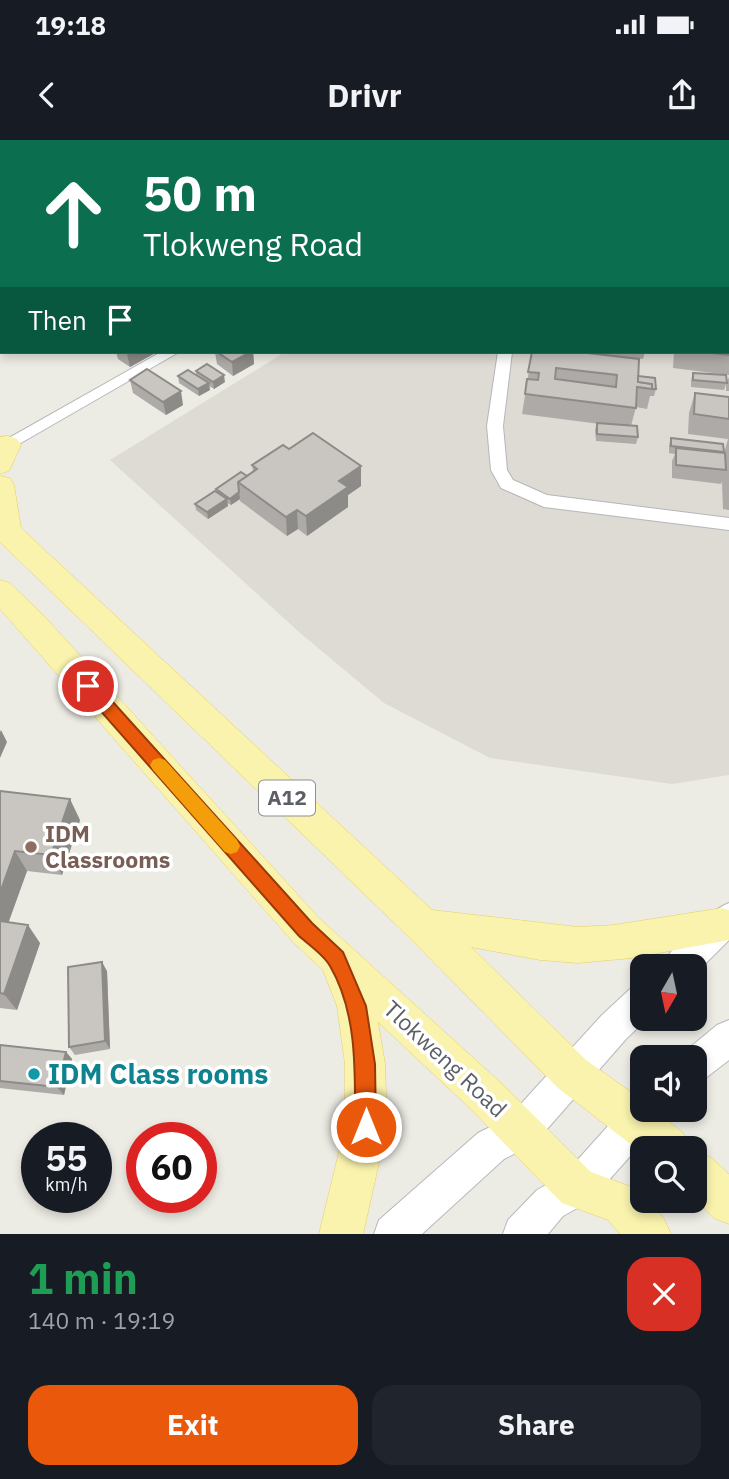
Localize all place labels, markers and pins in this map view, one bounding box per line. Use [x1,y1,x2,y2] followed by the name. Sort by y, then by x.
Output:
[58,656,118,716] pin
[45,818,170,874] place label: IDM Classrooms
[23,839,39,855] marker: IDM Classrooms
[48,1055,268,1092] place label: IDM Class rooms
[26,1066,42,1082] marker: IDM Class rooms

